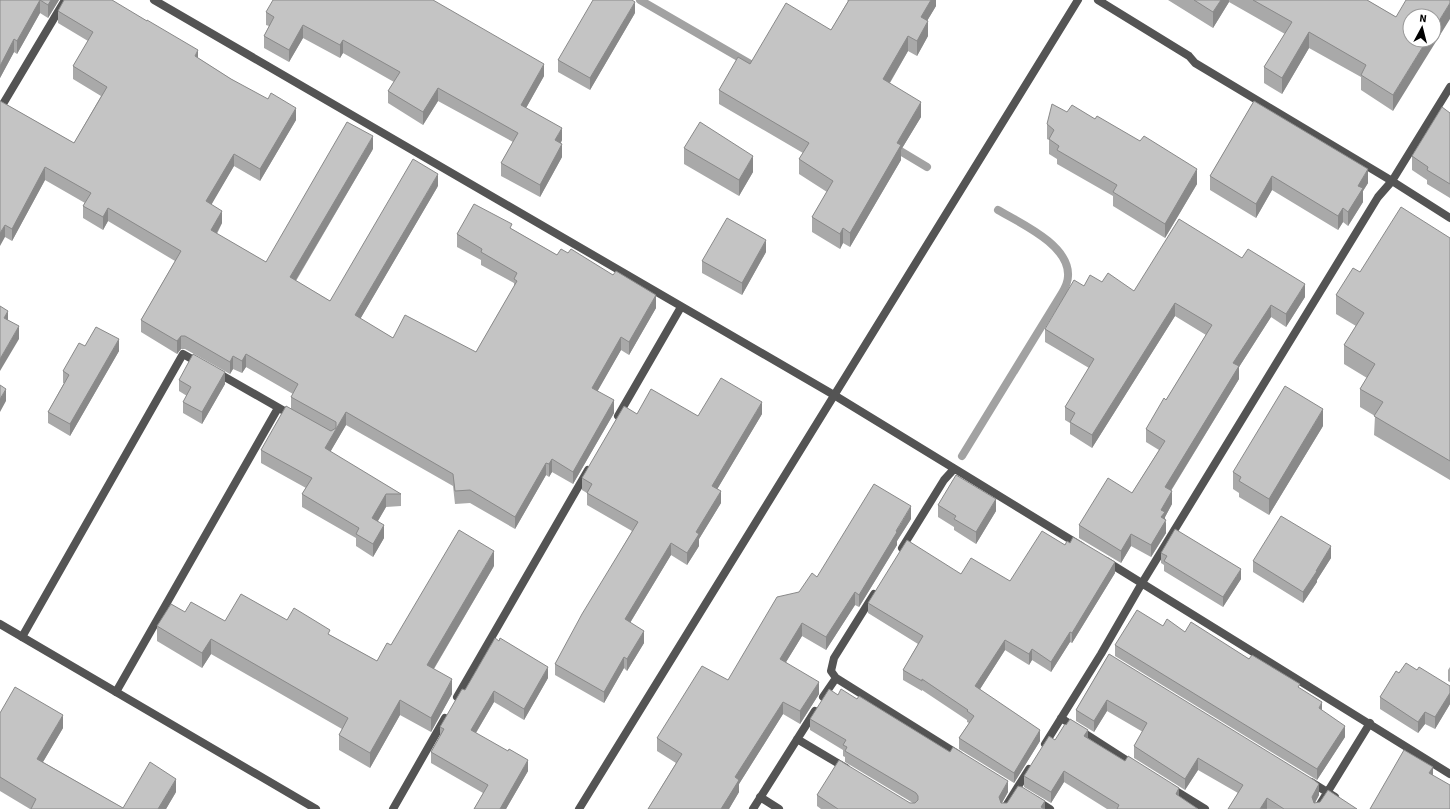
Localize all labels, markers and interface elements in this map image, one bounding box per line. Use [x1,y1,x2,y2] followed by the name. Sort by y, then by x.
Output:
[1402,8,1442,48] north arrow
[1419,11,1428,26] text: N

